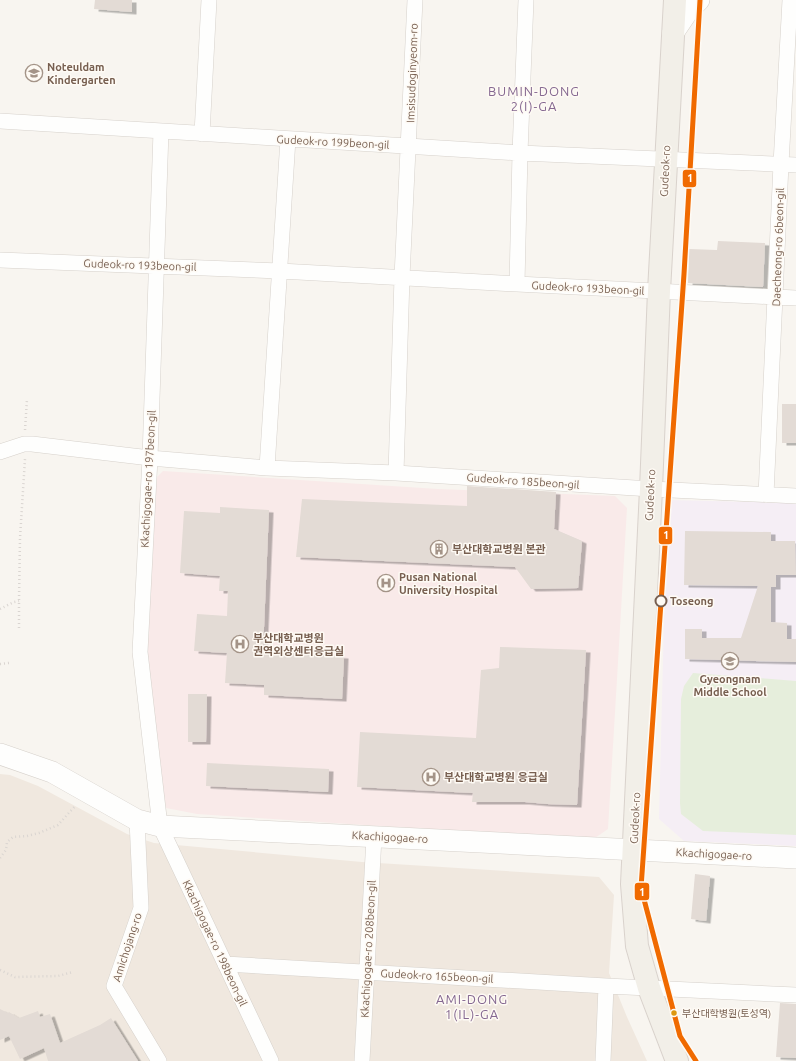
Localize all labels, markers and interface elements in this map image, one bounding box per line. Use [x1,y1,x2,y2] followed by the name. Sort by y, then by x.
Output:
[404,23,420,123] street label: Imsisudoginyeom-ro
[47,61,116,86] place label: Noteuldam Kindergarten
[24,63,44,83] school or university icon: Noteuldam Kindergarten
[488,84,580,114] district label: BUMIN-DONG 2(I)-GA
[276,133,390,151] street label: Gudeok-ro 199beon-gil
[658,145,672,197] street label: Gudeok-ro
[682,169,697,188] line badge: 1
[687,172,693,184] text: 1
[770,187,786,307] street label: Daecheong-ro 6beon-gil
[83,257,197,273] street label: Gudeok-ro 193beon-gil
[531,279,645,297] street label: Gudeok-ro 193beon-gil
[138,410,158,548] street label: Kkachigogae-ro 197beon-gil
[643,469,657,521] street label: Gudeok-ro
[466,471,580,491] street label: Gudeok-ro 185beon-gil
[658,526,673,545] line badge: 1
[663,529,669,541] text: 1
[429,539,449,559] building icon: 부산대학교병원 본관
[452,543,546,555] place label: 부산대학교병원 본관
[399,571,498,596] place label: Pusan National University Hospital
[376,573,396,593] hospital icon: Pusan National University Hospital
[654,594,668,608] marker: Toseong
[670,595,714,607] place label: Toseong
[253,632,344,657] place label: 부산대학교병원 권역외상센터응급실
[230,634,250,654] hospital icon: 부산대학교병원 권역외상센터응급실
[720,651,740,671] school or university icon: Gyeongnam Middle School
[694,673,767,698] place label: Gyeongnam Middle School
[421,767,441,787] hospital icon: 부산대학교병원 응급실
[444,771,548,783] place label: 부산대학교병원 응급실
[628,792,642,844] street label: Gudeok-ro
[351,829,429,845] street label: Kkachigogae-ro
[675,846,753,862] street label: Kkachigogae-ro
[180,878,250,1008] street label: Kkachigogae-ro 198beon-gil
[358,880,378,1018] street label: Kkachigogae-ro 208beon-gil
[634,882,650,901] line badge: 1
[639,886,645,898] text: 1
[110,911,144,983] street label: Amichojang-ro
[380,967,494,985] street label: Gudeok-ro 165beon-gil
[436,992,508,1022] district label: AMI-DONG 1(IL)-GA
[669,1008,679,1018] marker: 부산대학병원(토성역)
[682,1008,771,1019] place label: 부산대학병원(토성역)

